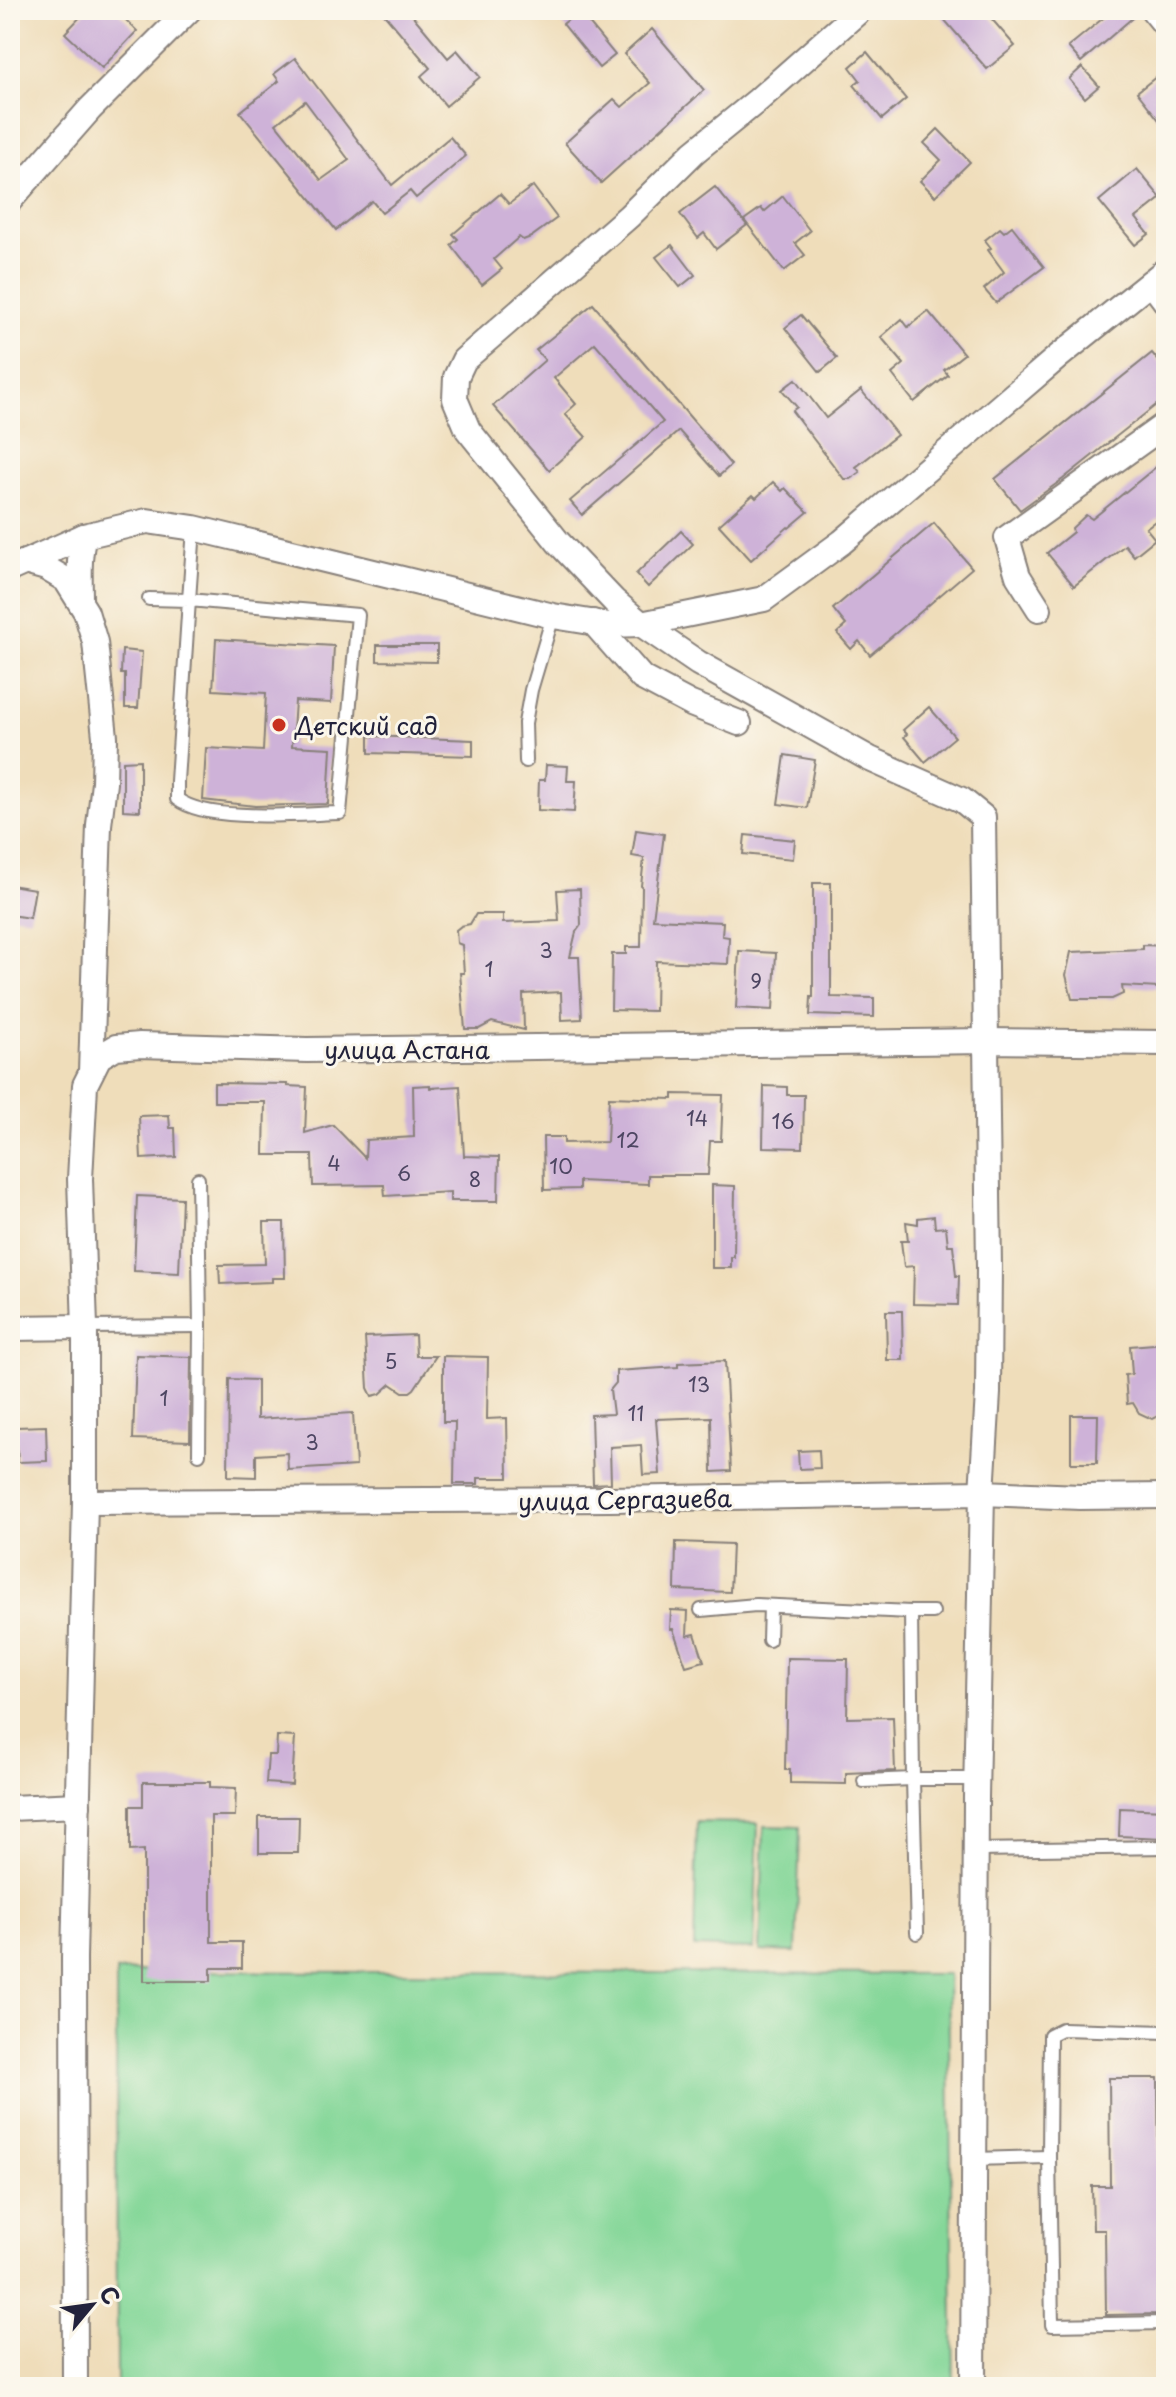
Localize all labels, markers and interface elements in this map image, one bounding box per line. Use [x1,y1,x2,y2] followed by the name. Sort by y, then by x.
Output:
[294,707,438,743] place label: Детский сад
[270,716,288,734] marker: Детский сад
[539,935,553,965] house number: 3
[485,954,493,984] house number: 1
[750,966,762,996] house number: 9
[324,1031,490,1067] street label: улица Астана
[686,1103,708,1133] house number: 14
[772,1106,795,1136] house number: 16
[616,1125,640,1155] house number: 12
[327,1148,341,1178] house number: 4
[549,1151,573,1181] house number: 10
[397,1158,411,1188] house number: 6
[469,1164,481,1194] house number: 8
[385,1346,397,1376] house number: 5
[688,1369,710,1399] house number: 13
[160,1383,168,1413] house number: 1
[628,1398,644,1428] house number: 11
[305,1427,319,1457] house number: 3
[518,1479,732,1519] street label: улица Сергазиева
[52,2265,132,2345] north arrow
[92,2279,129,2310] text: С

